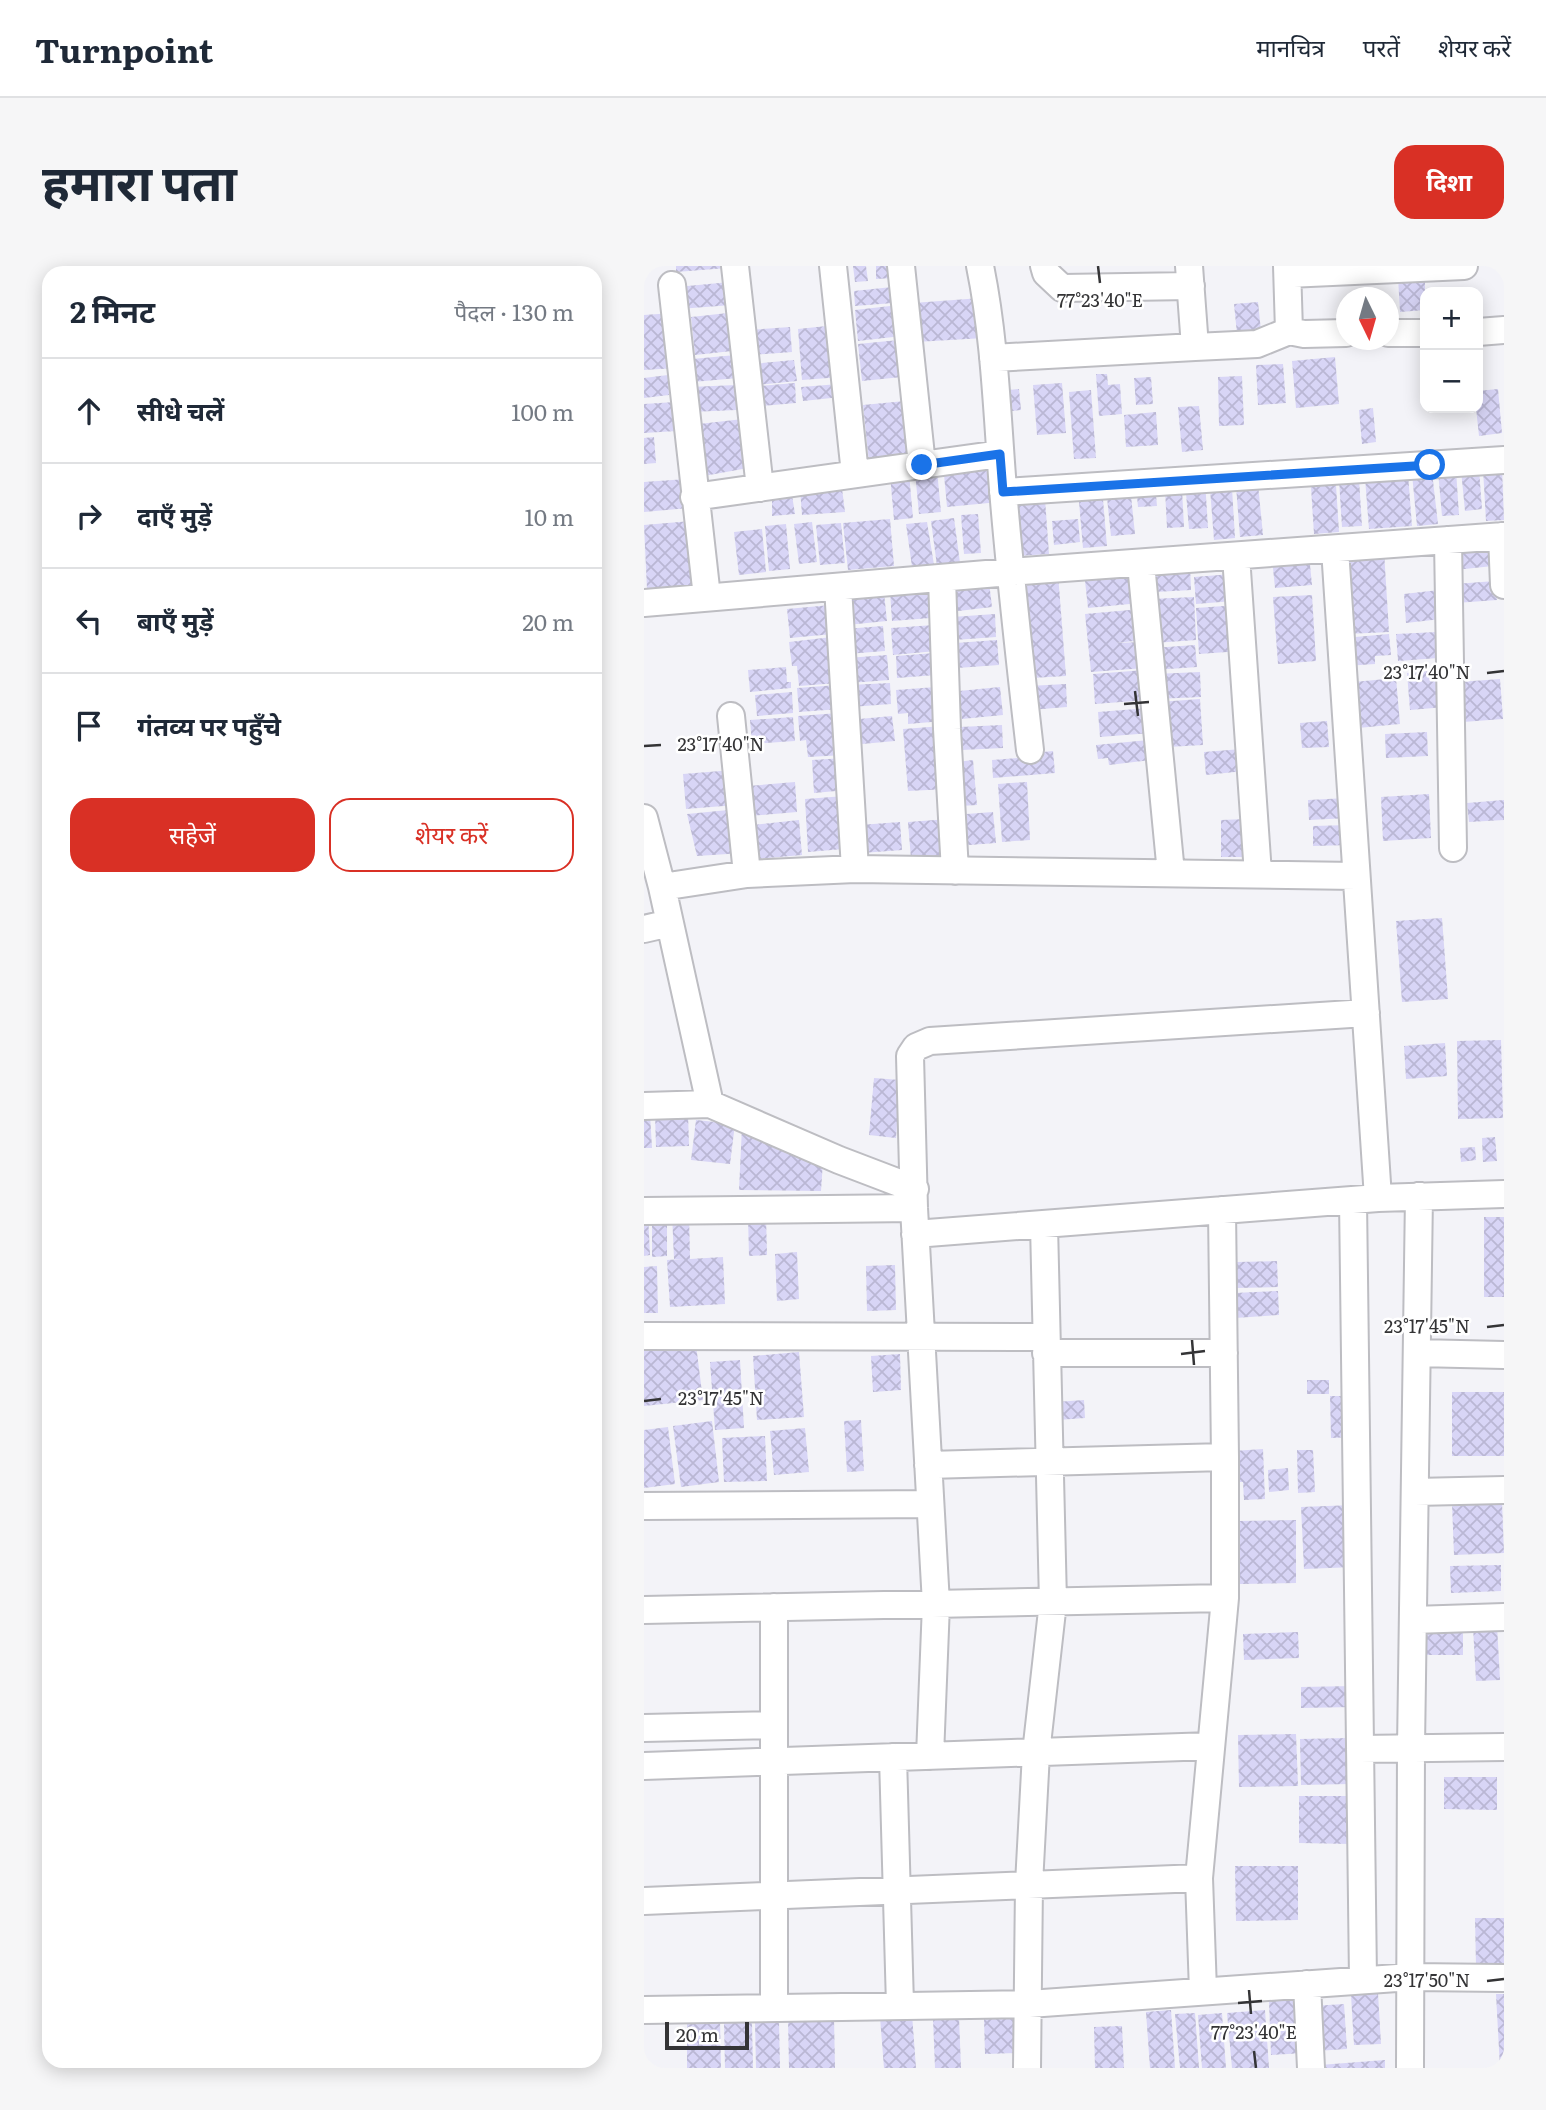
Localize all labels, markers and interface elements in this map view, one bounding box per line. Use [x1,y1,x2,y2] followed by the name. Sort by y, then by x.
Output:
[35,24,213,73] text: Turnpoint
[1256,29,1325,64] text: मानचित्र
[1363,29,1400,64] text: परतें
[1438,29,1511,64] text: शेयर करें
[42,143,237,216] text: हमारा पता
[1394,145,1504,219] button: दिशा
[1057,286,1143,313] text: 77°23'40"E
[1336,287,1399,350] north arrow
[1420,287,1483,413] map controls
[1420,287,1483,350] button: +
[70,288,155,332] text: 2 मिनट
[454,294,574,328] text: पैदल · 130 m
[1420,350,1483,413] button: −
[137,390,224,429] text: सीधे चलें
[70,392,108,430] icon: ahead
[511,394,574,428] text: 100 m
[906,449,937,480] route end
[1414,449,1445,480] route start
[137,495,212,534] text: दाएँ मुड़ें
[70,497,108,535] icon: right
[524,499,574,533] text: 10 m
[137,600,214,639] text: बाएँ मुड़ें
[70,602,108,640] icon: left
[522,604,574,638] text: 20 m
[1383,658,1471,685] text: 23°17'40"N
[137,705,281,744] text: गंतव्य पर पहुँचे
[70,707,108,745] icon: arrive
[677,730,765,757] text: 23°17'40"N
[70,798,315,872] button: सहेजें
[329,798,574,872] button: शेयर करें
[1384,1312,1470,1339] text: 23°17'45"N
[678,1384,764,1411] text: 23°17'45"N
[1384,1966,1470,1993] text: 23°17'50"N
[1211,2018,1297,2045] text: 77°23'40"E
[665,2019,749,2051] scale bar
[676,2020,719,2048] text: 20 m

